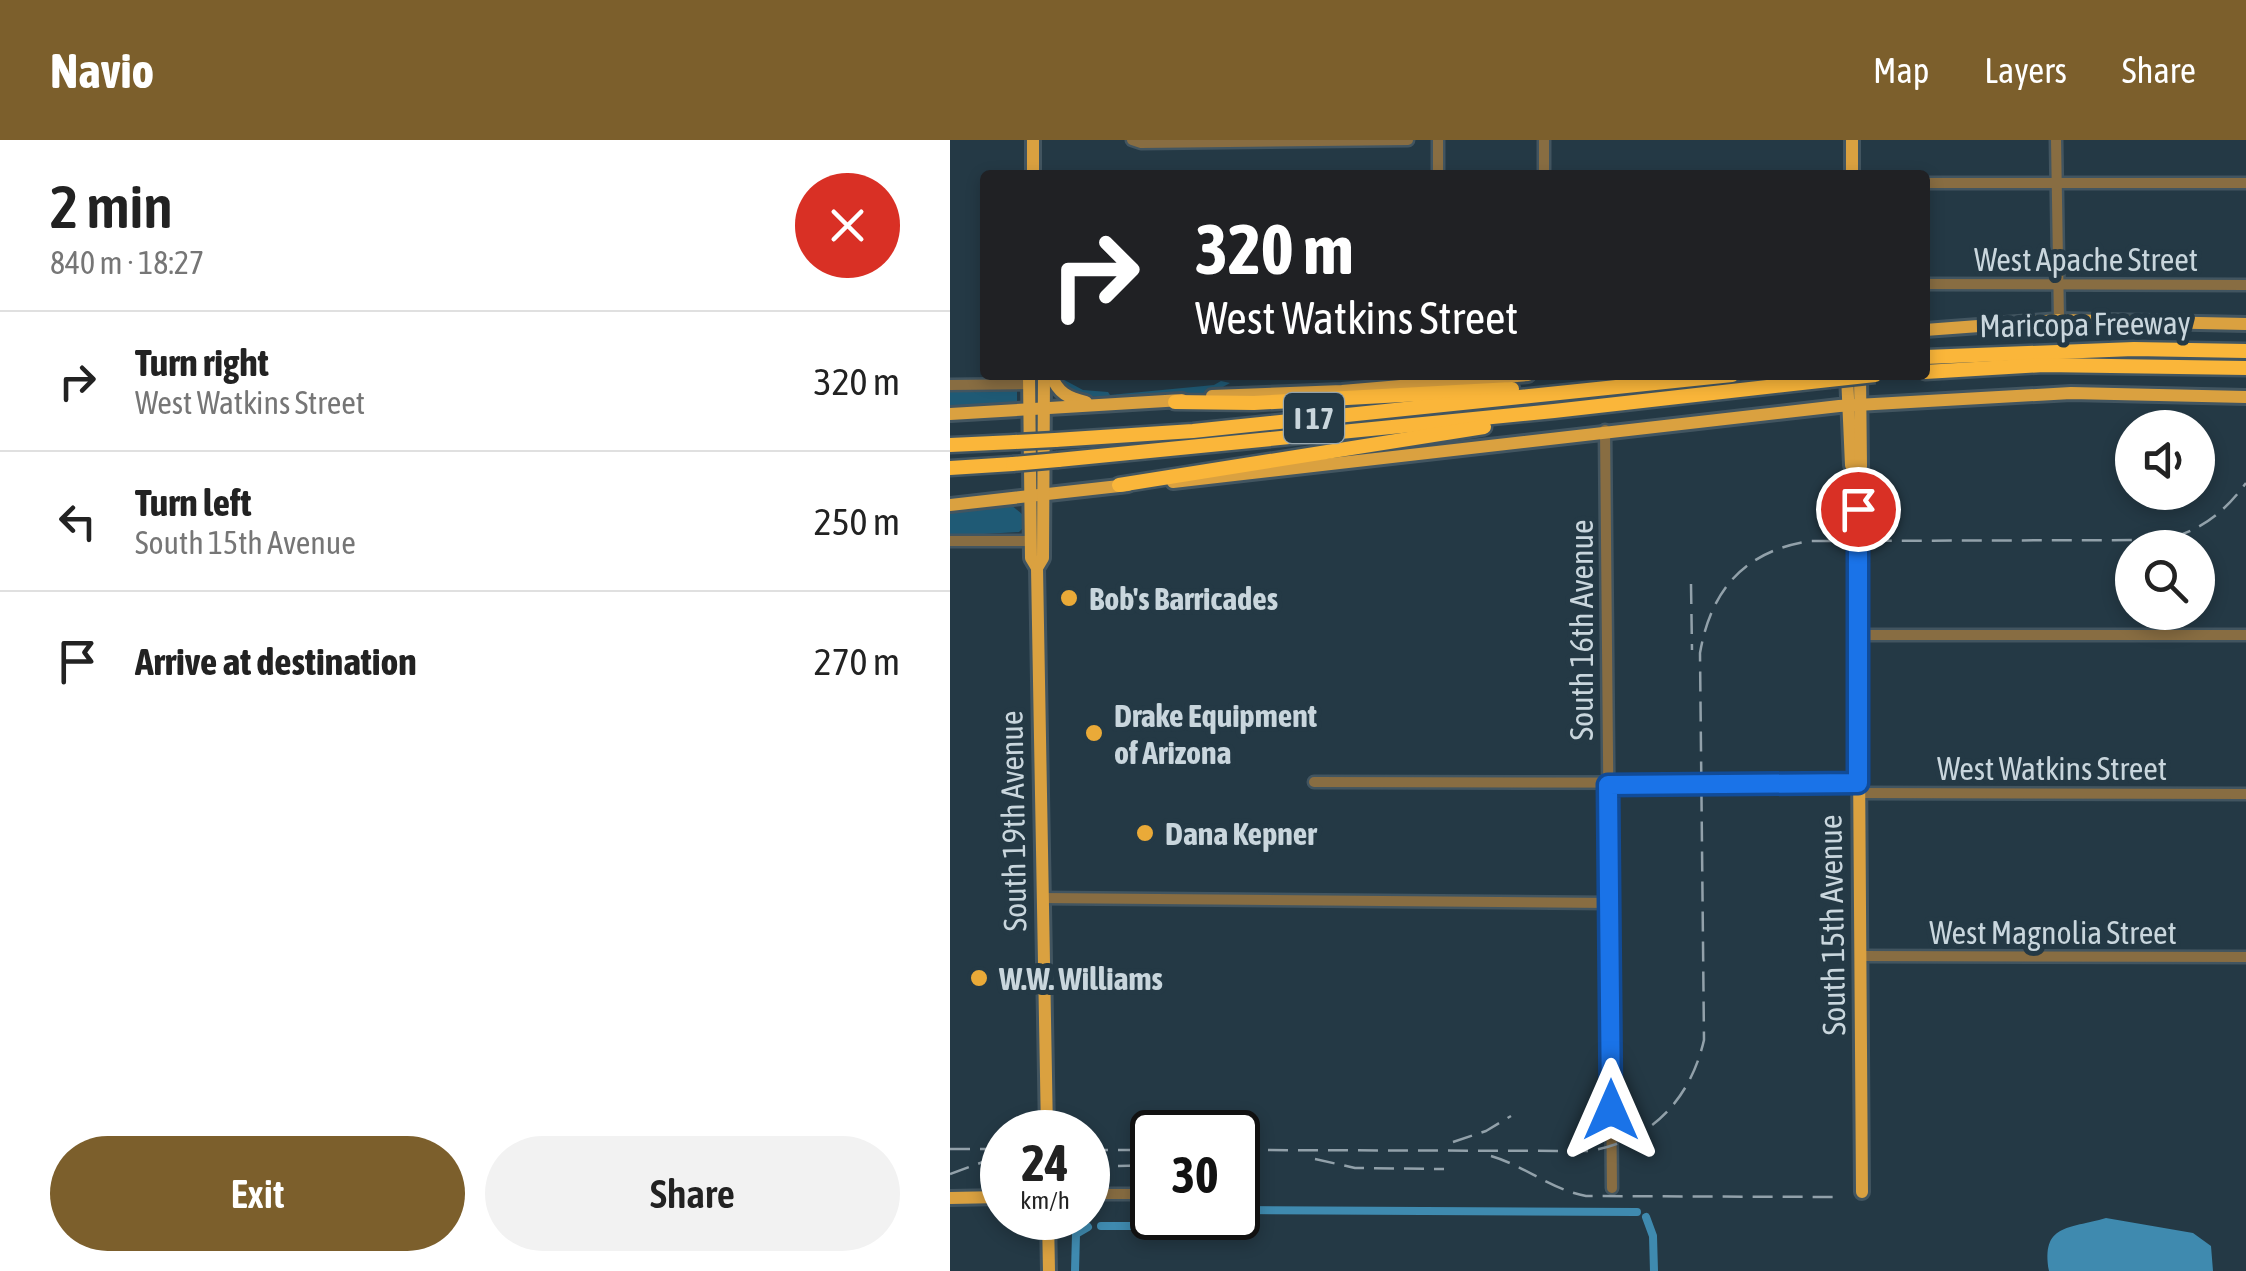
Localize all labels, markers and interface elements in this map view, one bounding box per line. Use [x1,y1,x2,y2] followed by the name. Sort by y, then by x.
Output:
[50,43,154,98] text: Navio
[1873,50,1929,90] text: Map
[1984,50,2067,90] text: Layers
[2122,50,2196,90] text: Share
[50,172,173,241] text: 2 min
[795,173,900,278] button: close
[1195,209,1354,289] text: 320 m
[1030,210,1160,340] icon: right
[1974,241,2198,278] street label: West Apache Street
[50,244,204,281] text: 840 m · 18:27
[1195,292,1518,344] text: West Watkins Street
[1979,304,2191,344] street label: Maricopa Freeway
[135,341,269,384] text: Turn right
[50,354,105,409] icon: right
[814,360,900,403] text: 320 m
[135,384,365,421] text: West Watkins Street
[1284,393,1344,443] road number: I 17
[2115,410,2215,630] map controls
[2115,410,2215,510] button: sound
[1816,467,1901,552] pin
[135,481,251,524] text: Turn left
[1831,482,1886,537] icon: arrive
[50,494,105,549] icon: left
[814,500,900,543] text: 250 m
[1563,520,1600,740] street label: South 16th Avenue
[135,524,356,561] text: South 15th Avenue
[2115,530,2215,630] button: search
[1089,580,1278,617] place label: Bob's Barricades
[1058,587,1080,609] marker: Bob's Barricades
[50,634,105,689] icon: arrive
[135,640,417,683] text: Arrive at destination
[814,640,900,683] text: 270 m
[1114,697,1318,771] place label: Drake Equipment of Arizona
[993,710,1033,932] street label: South 19th Avenue
[1083,722,1105,744] marker: Drake Equipment of Arizona
[1937,750,2167,787] street label: West Watkins Street
[1812,814,1852,1036] street label: South 15th Avenue
[1165,815,1317,852] place label: Dana Kepner
[1134,822,1156,844] marker: Dana Kepner
[1929,914,2177,951] street label: West Magnolia Street
[998,960,1163,997] place label: W.W. Williams
[968,967,990,989] marker: W.W. Williams
[1559,1058,1663,1162] position arrow
[1130,1110,1260,1240] speed limit sign: 30
[1021,1134,1068,1192] text: 24
[50,1136,465,1251] button: Exit
[485,1136,900,1251] button: Share
[1020,1186,1070,1214] text: km/h

